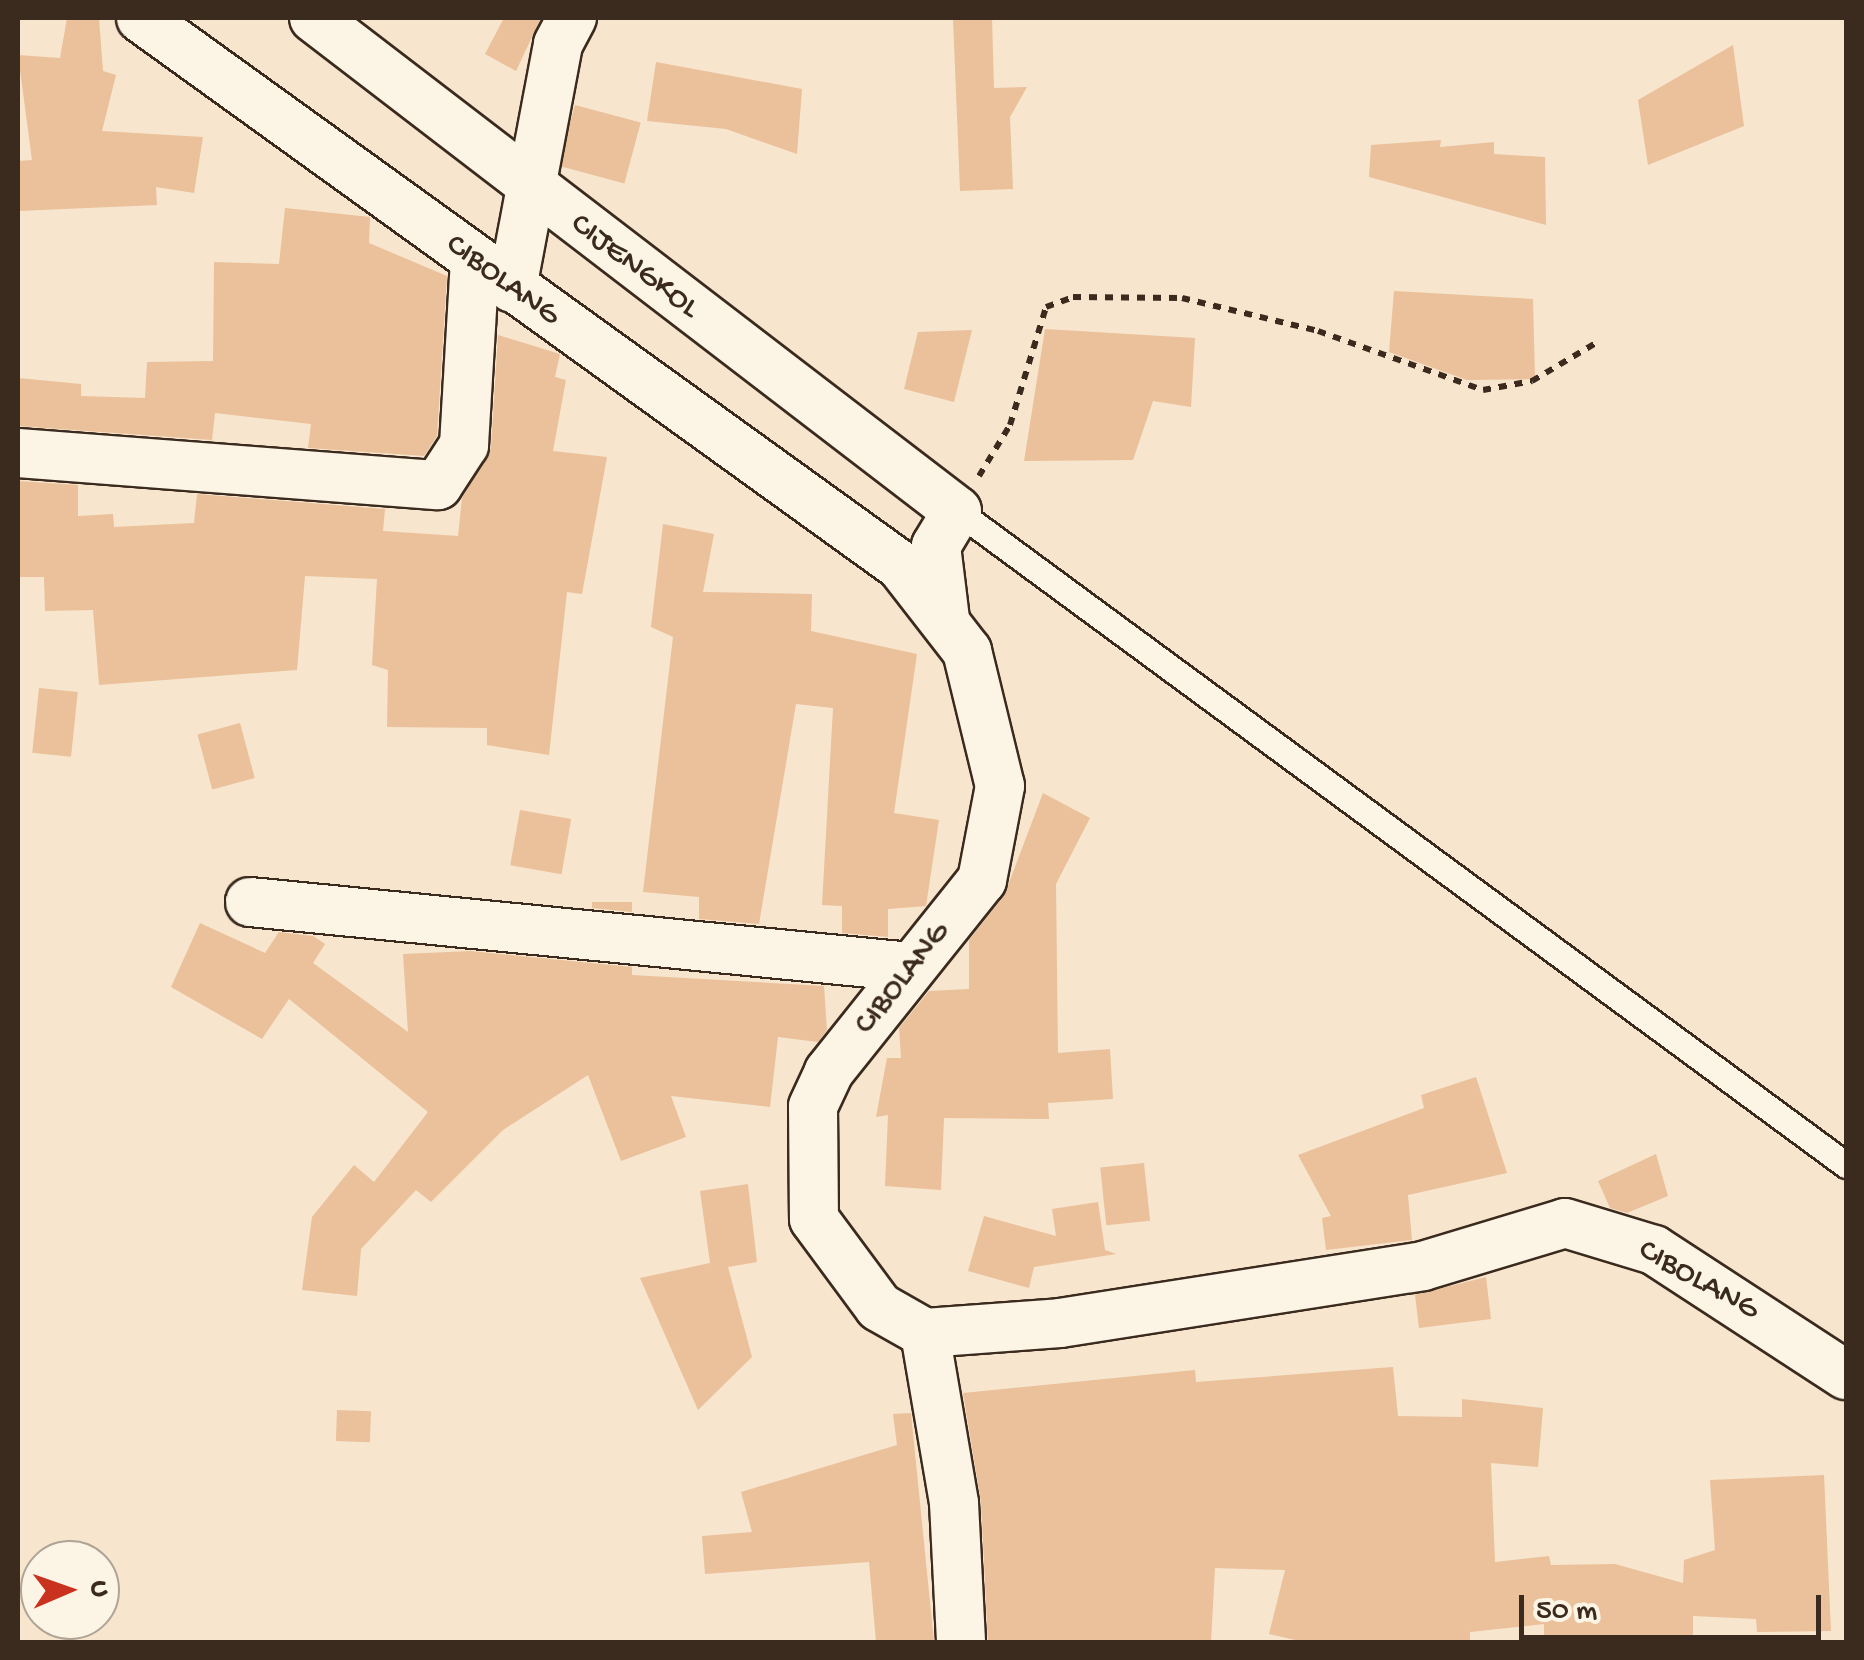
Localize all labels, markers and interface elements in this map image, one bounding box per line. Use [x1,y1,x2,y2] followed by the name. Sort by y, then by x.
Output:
[562,206,706,328] street label: CIJENGKOL
[437,227,567,335] street label: CIBOLANG
[847,915,959,1043] street label: CIBOLANG
[1631,1232,1765,1330] street label: CIBOLANG
[20,1540,120,1640] north arrow
[1524,1575,1826,1637] scale bar
[82,1580,115,1598] text: U
[1536,1595,1597,1630] text: 50 m

